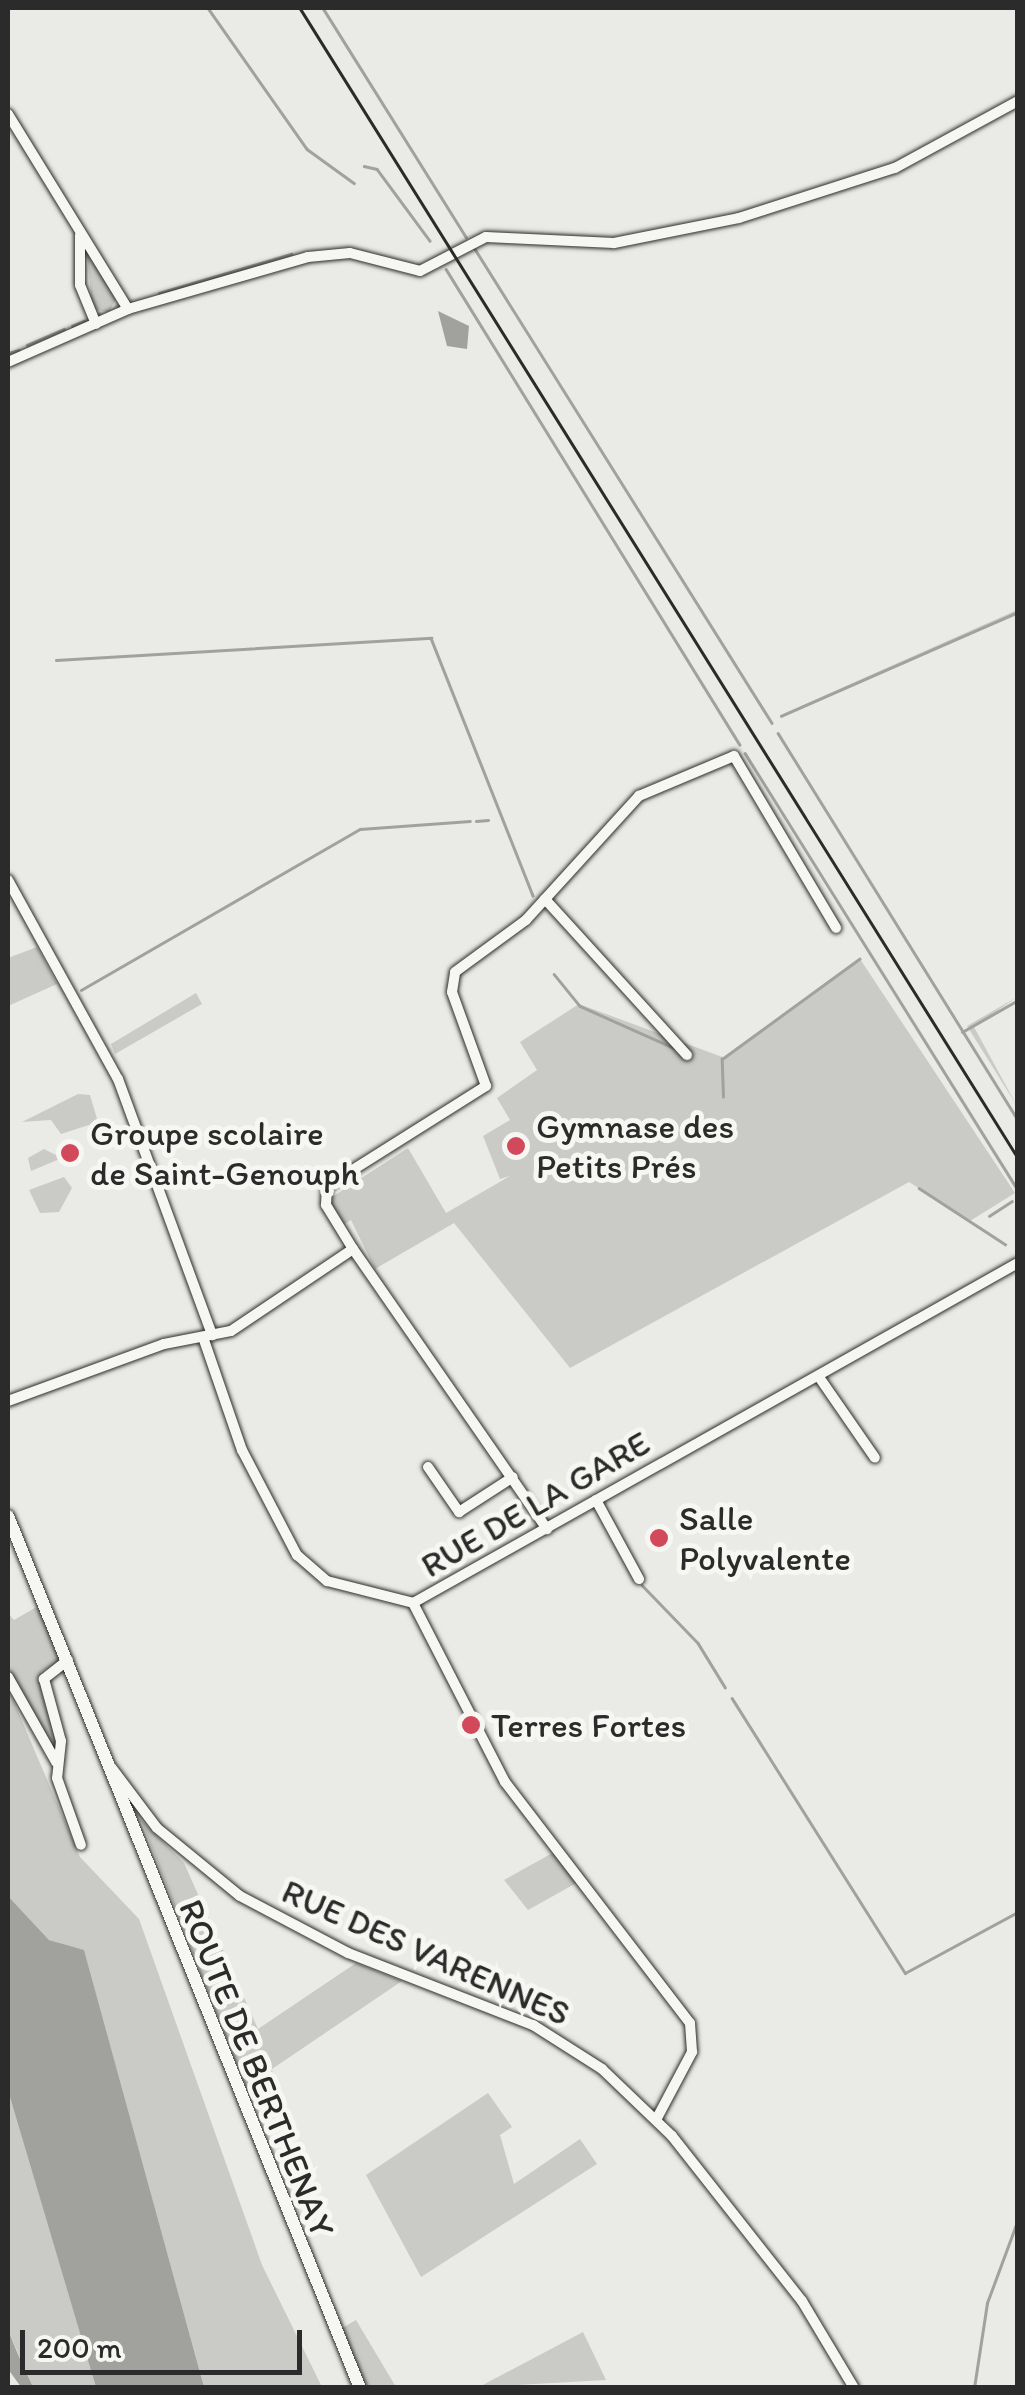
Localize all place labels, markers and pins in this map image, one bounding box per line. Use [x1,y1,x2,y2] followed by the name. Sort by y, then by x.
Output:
[536,1105,734,1187] place label: Gymnase des Petits Prés
[90,1112,362,1194] place label: Groupe scolaire de Saint-Genouph
[505,1135,527,1157] marker: Gymnase des Petits Prés
[59,1142,81,1164] marker: Groupe scolaire de Saint-Genouph
[679,1497,851,1579] place label: Salle Polyvalente
[648,1527,670,1549] marker: Salle Polyvalente
[491,1704,685,1746] place label: Terres Fortes
[460,1714,482,1736] marker: Terres Fortes

